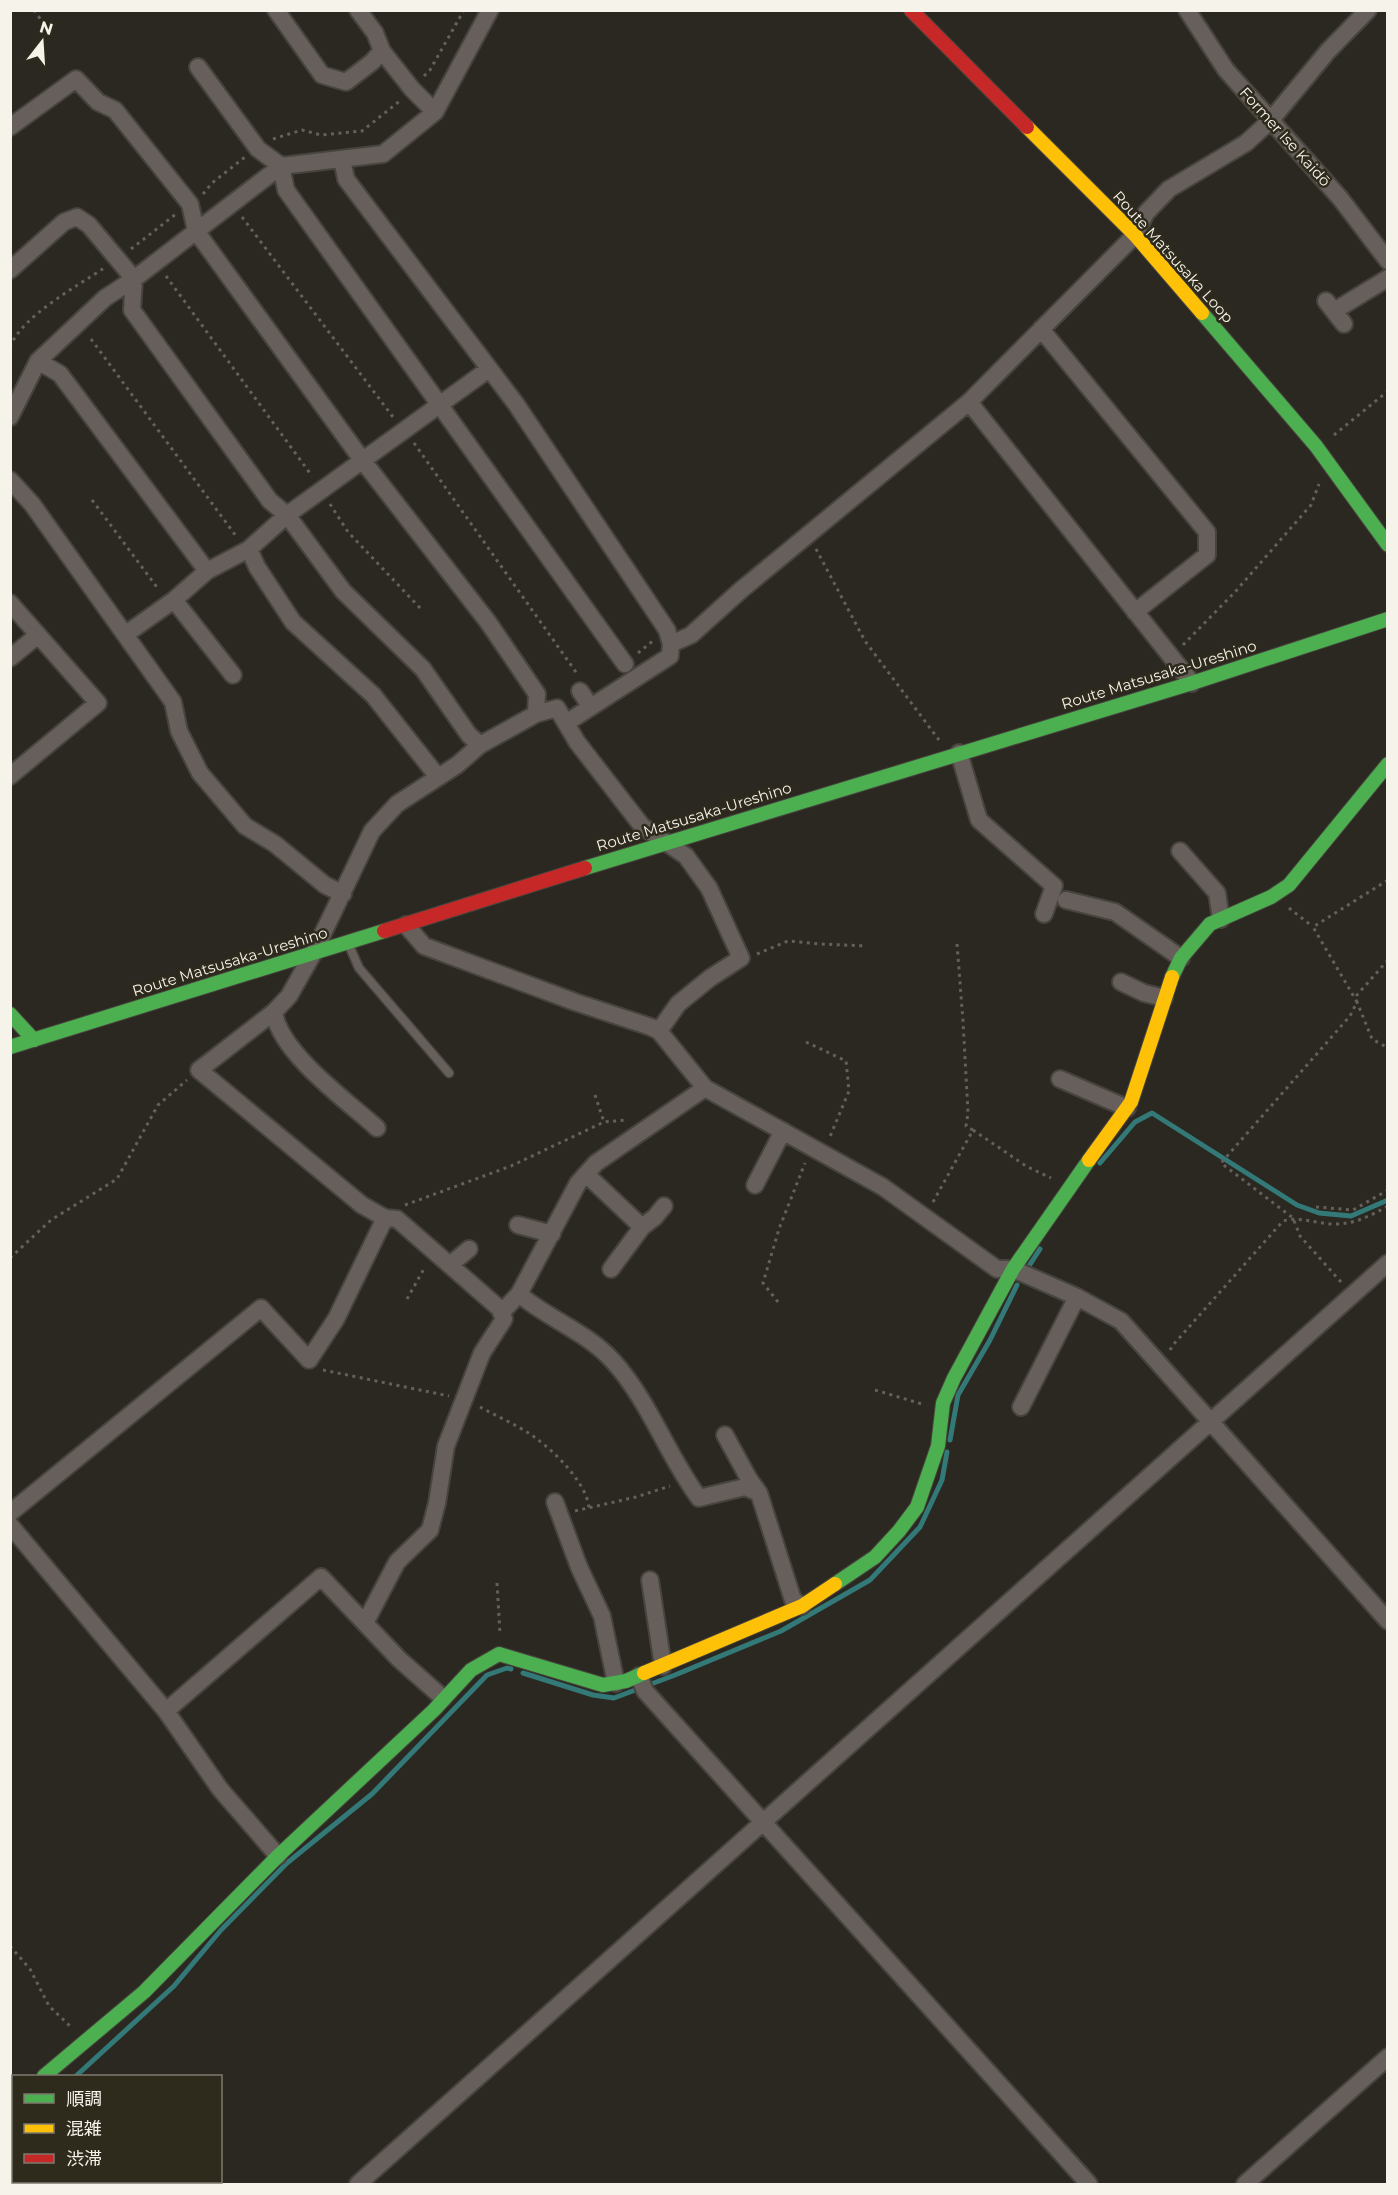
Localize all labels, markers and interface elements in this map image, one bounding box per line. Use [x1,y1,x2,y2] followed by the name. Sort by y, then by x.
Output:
[12,12,72,72] north arrow
[37,17,55,39] text: N
[1236,83,1335,190] street label: Former Ise Kaidō
[1109,187,1238,327] street label: Route Matsusaka Loop
[1059,636,1259,713] street label: Route Matsusaka-Ureshino
[594,778,794,855] street label: Route Matsusaka-Ureshino
[130,923,330,1000] street label: Route Matsusaka-Ureshino
[12,2075,222,2183] legend
[66,2088,102,2110] text: 順調
[66,2118,102,2140] text: 混雑
[66,2148,102,2170] text: 渋滞

